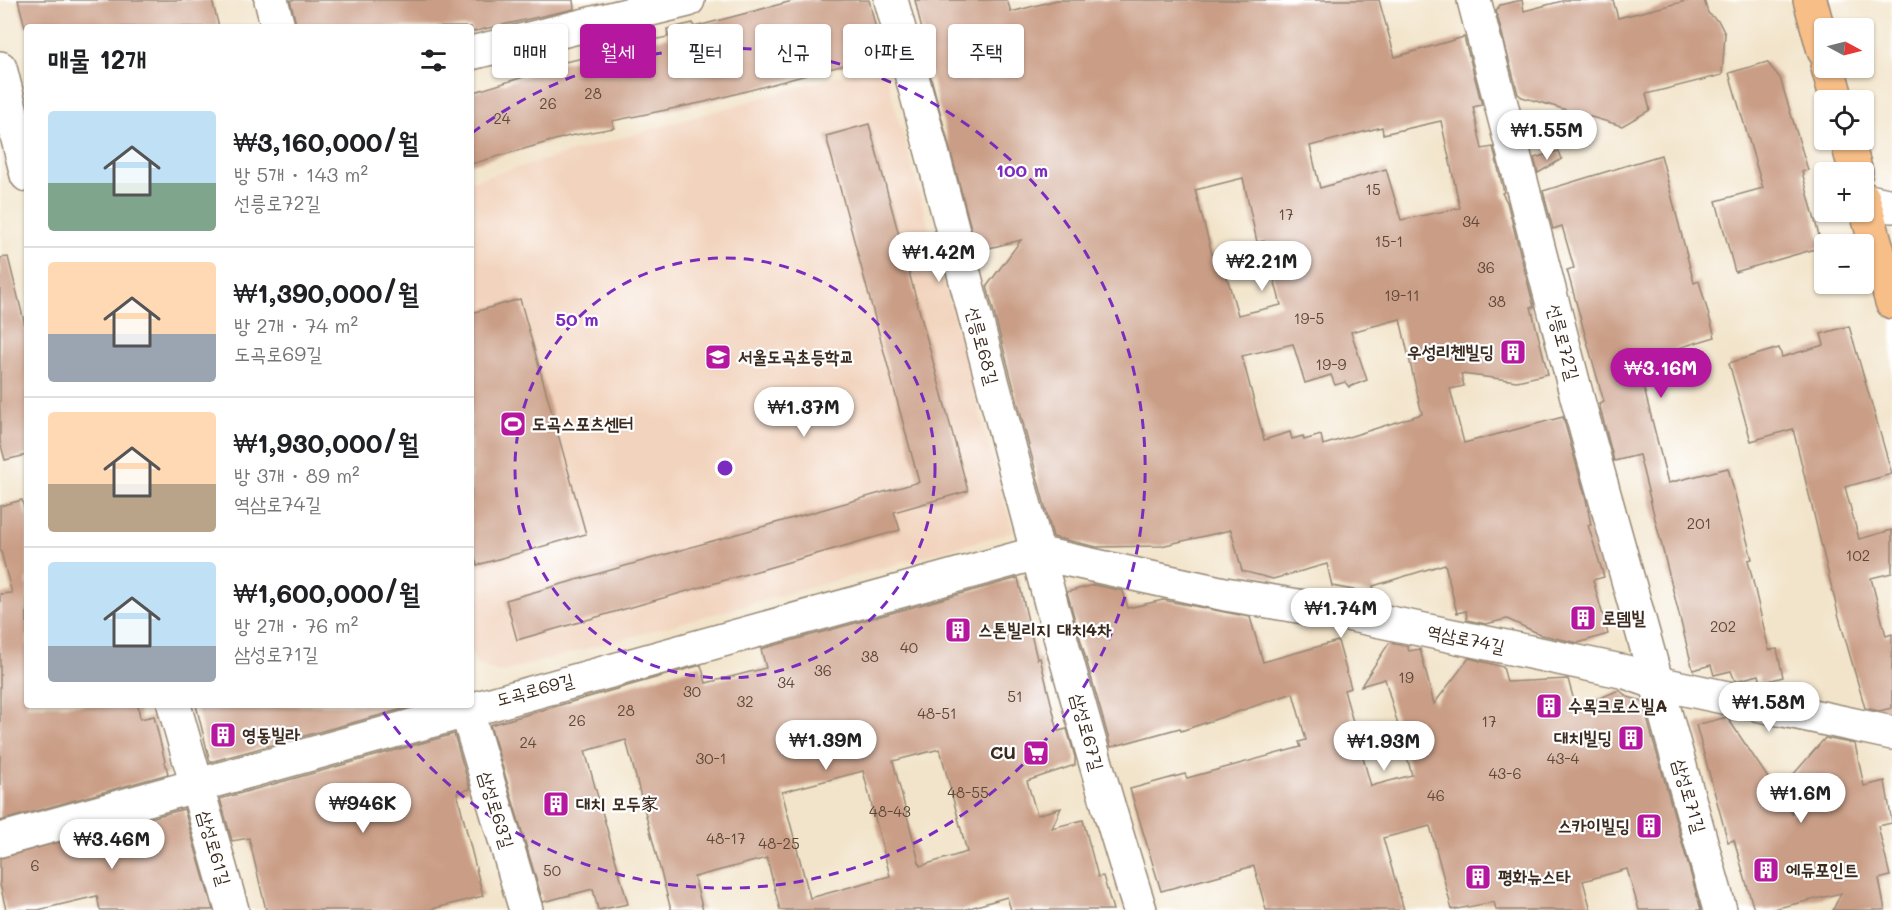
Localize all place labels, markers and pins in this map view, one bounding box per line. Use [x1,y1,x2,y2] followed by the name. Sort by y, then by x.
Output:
[1498,110,1596,161] pin: ₩1.55M
[890,232,988,283] pin: ₩1.42M
[1213,241,1311,292] pin: ₩2.21M
[1498,337,1528,367] building icon: 우성리첸빌딩
[1407,339,1494,363] place label: 우성리첸빌딩
[703,342,733,372] school or university icon: 서울도곡초등학교
[738,344,854,368] place label: 서울도곡초등학교
[1612,348,1710,399] pin: ₩3.16M
[755,387,853,438] pin: ₩1.37M
[498,409,528,439] sports icon: 도곡스포츠센터
[532,411,633,435] place label: 도곡스포츠센터
[715,458,735,478] centre of rings
[1292,588,1390,639] pin: ₩1.74M
[1568,603,1598,633] building icon: 로뎀빌
[1602,605,1646,629] place label: 로뎀빌
[943,615,973,645] building icon: 스톤빌리지 대치4차
[978,617,1112,641] place label: 스톤빌리지 대치4차
[1720,682,1818,733] pin: ₩1.58M
[1534,691,1564,721] building icon: 수목크로스빌A
[1568,693,1667,717] place label: 수목크로스빌A
[208,720,238,750] building icon: 영동빌라
[777,720,875,771] pin: ₩1.39M
[1335,721,1433,772] pin: ₩1.93M
[242,722,300,746] place label: 영동빌라
[1616,723,1646,753] building icon: 대치빌딩
[1554,725,1612,749] place label: 대치빌딩
[1021,738,1051,768] supermarket icon: CU
[990,740,1016,764] place label: CU
[1759,773,1843,824] pin: ₩1.6M
[321,783,405,834] pin: ₩946K
[541,789,571,819] building icon: 대치 모두家
[576,791,658,815] place label: 대치 모두家
[1634,811,1664,841] building icon: 스카이빌딩
[1558,813,1630,837] place label: 스카이빌딩
[63,819,161,870] pin: ₩3.46M
[1751,855,1781,885] building icon: 에듀포인트
[1786,857,1858,881] place label: 에듀포인트
[1463,862,1493,892] building icon: 평화뉴스타
[1498,864,1571,888] place label: 평화뉴스타

